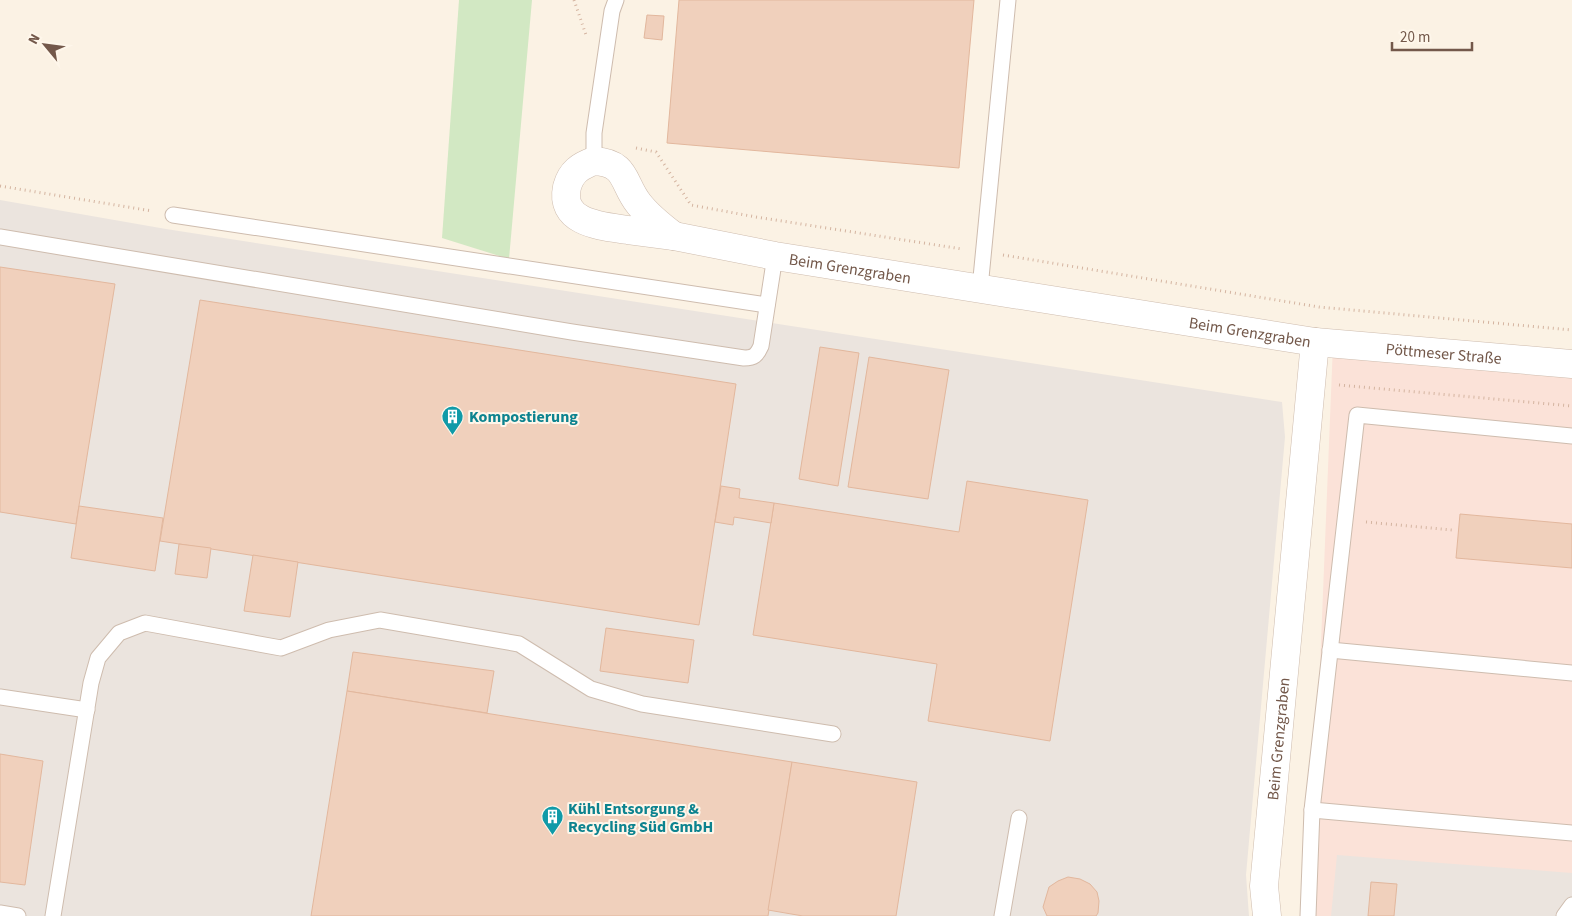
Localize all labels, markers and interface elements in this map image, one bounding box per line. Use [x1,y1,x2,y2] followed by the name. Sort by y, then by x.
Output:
[20,20,70,70] north arrow
[1392,20,1472,52] scale bar
[1400,27,1430,48] text: 20 m
[24,30,46,48] text: N
[787,248,913,290] street label: Beim Grenzgraben
[1187,312,1313,353] street label: Beim Grenzgraben
[1385,338,1503,370] street label: Pöttmeser Straße
[441,404,465,435] building icon: Kompostierung
[469,406,578,428] place label: Kompostierung
[1262,676,1296,801] street label: Beim Grenzgraben
[568,798,713,838] place label: Kühl Entsorgung & Recycling Süd GmbH
[540,805,564,836] building icon: Kühl Entsorgung & Recycling Süd GmbH

